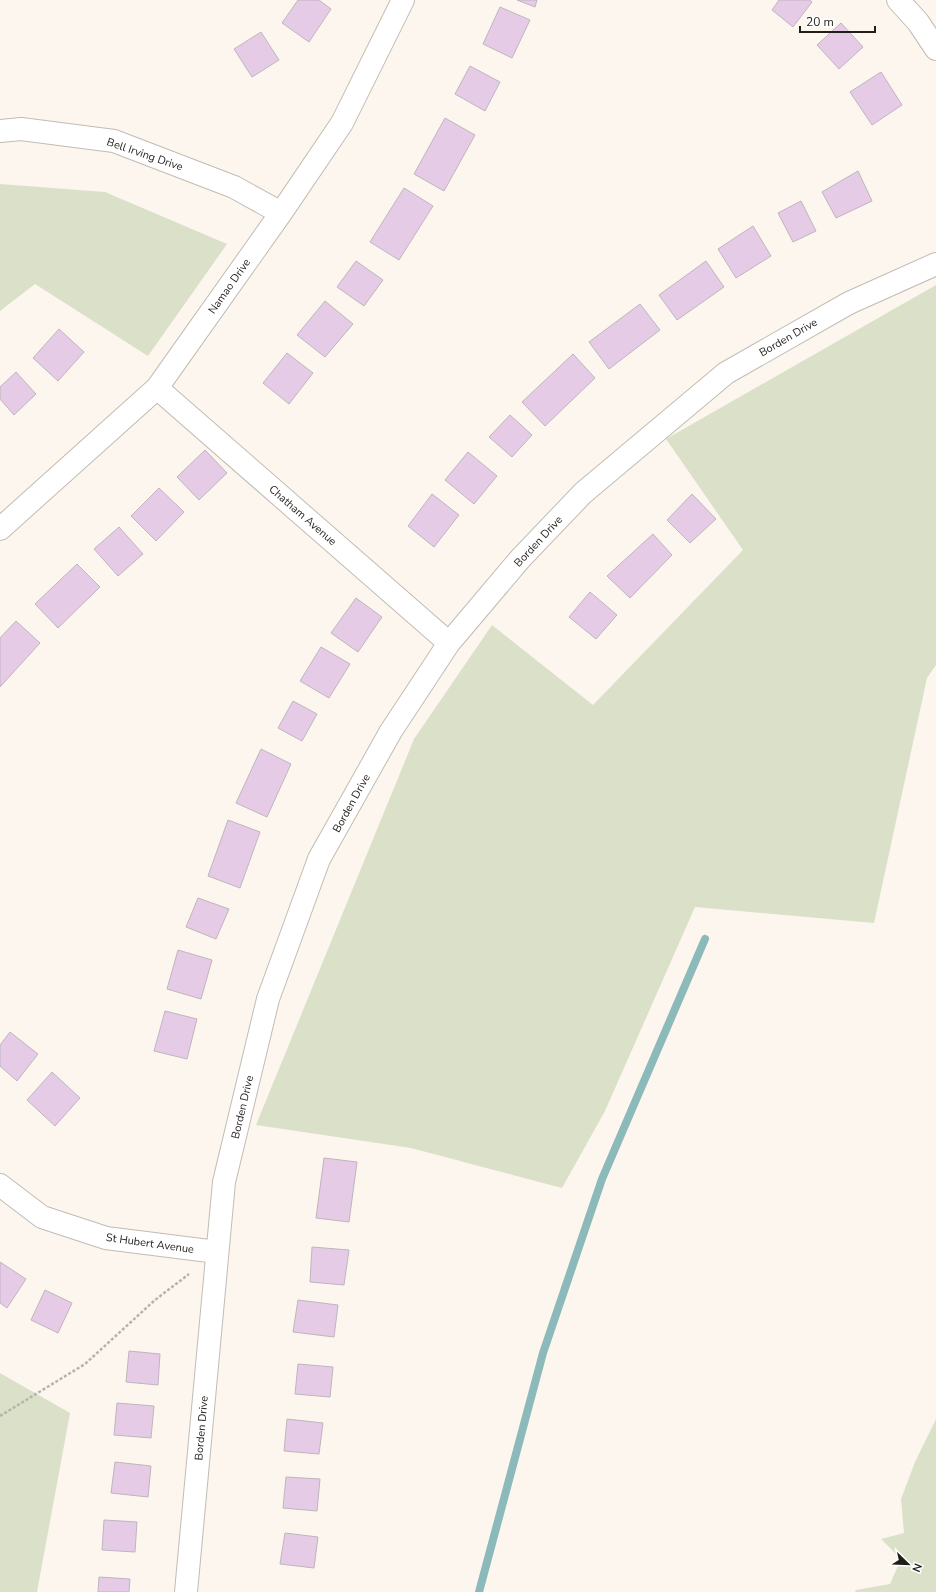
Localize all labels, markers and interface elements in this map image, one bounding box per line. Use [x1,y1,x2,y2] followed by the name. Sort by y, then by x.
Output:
[800,8,875,34] scale bar
[806,14,834,30] text: 20 m
[105,134,185,175] street label: Bell Irving Drive
[205,256,254,317] street label: Namao Drive
[756,315,820,360] street label: Borden Drive
[266,482,340,549] street label: Chatham Avenue
[511,512,566,570] street label: Borden Drive
[329,771,374,835] street label: Borden Drive
[228,1074,257,1140] street label: Borden Drive
[105,1230,195,1257] street label: St Hubert Avenue
[191,1395,212,1461] street label: Borden Drive
[888,1544,928,1584] north arrow
[908,1561,925,1574] text: N

